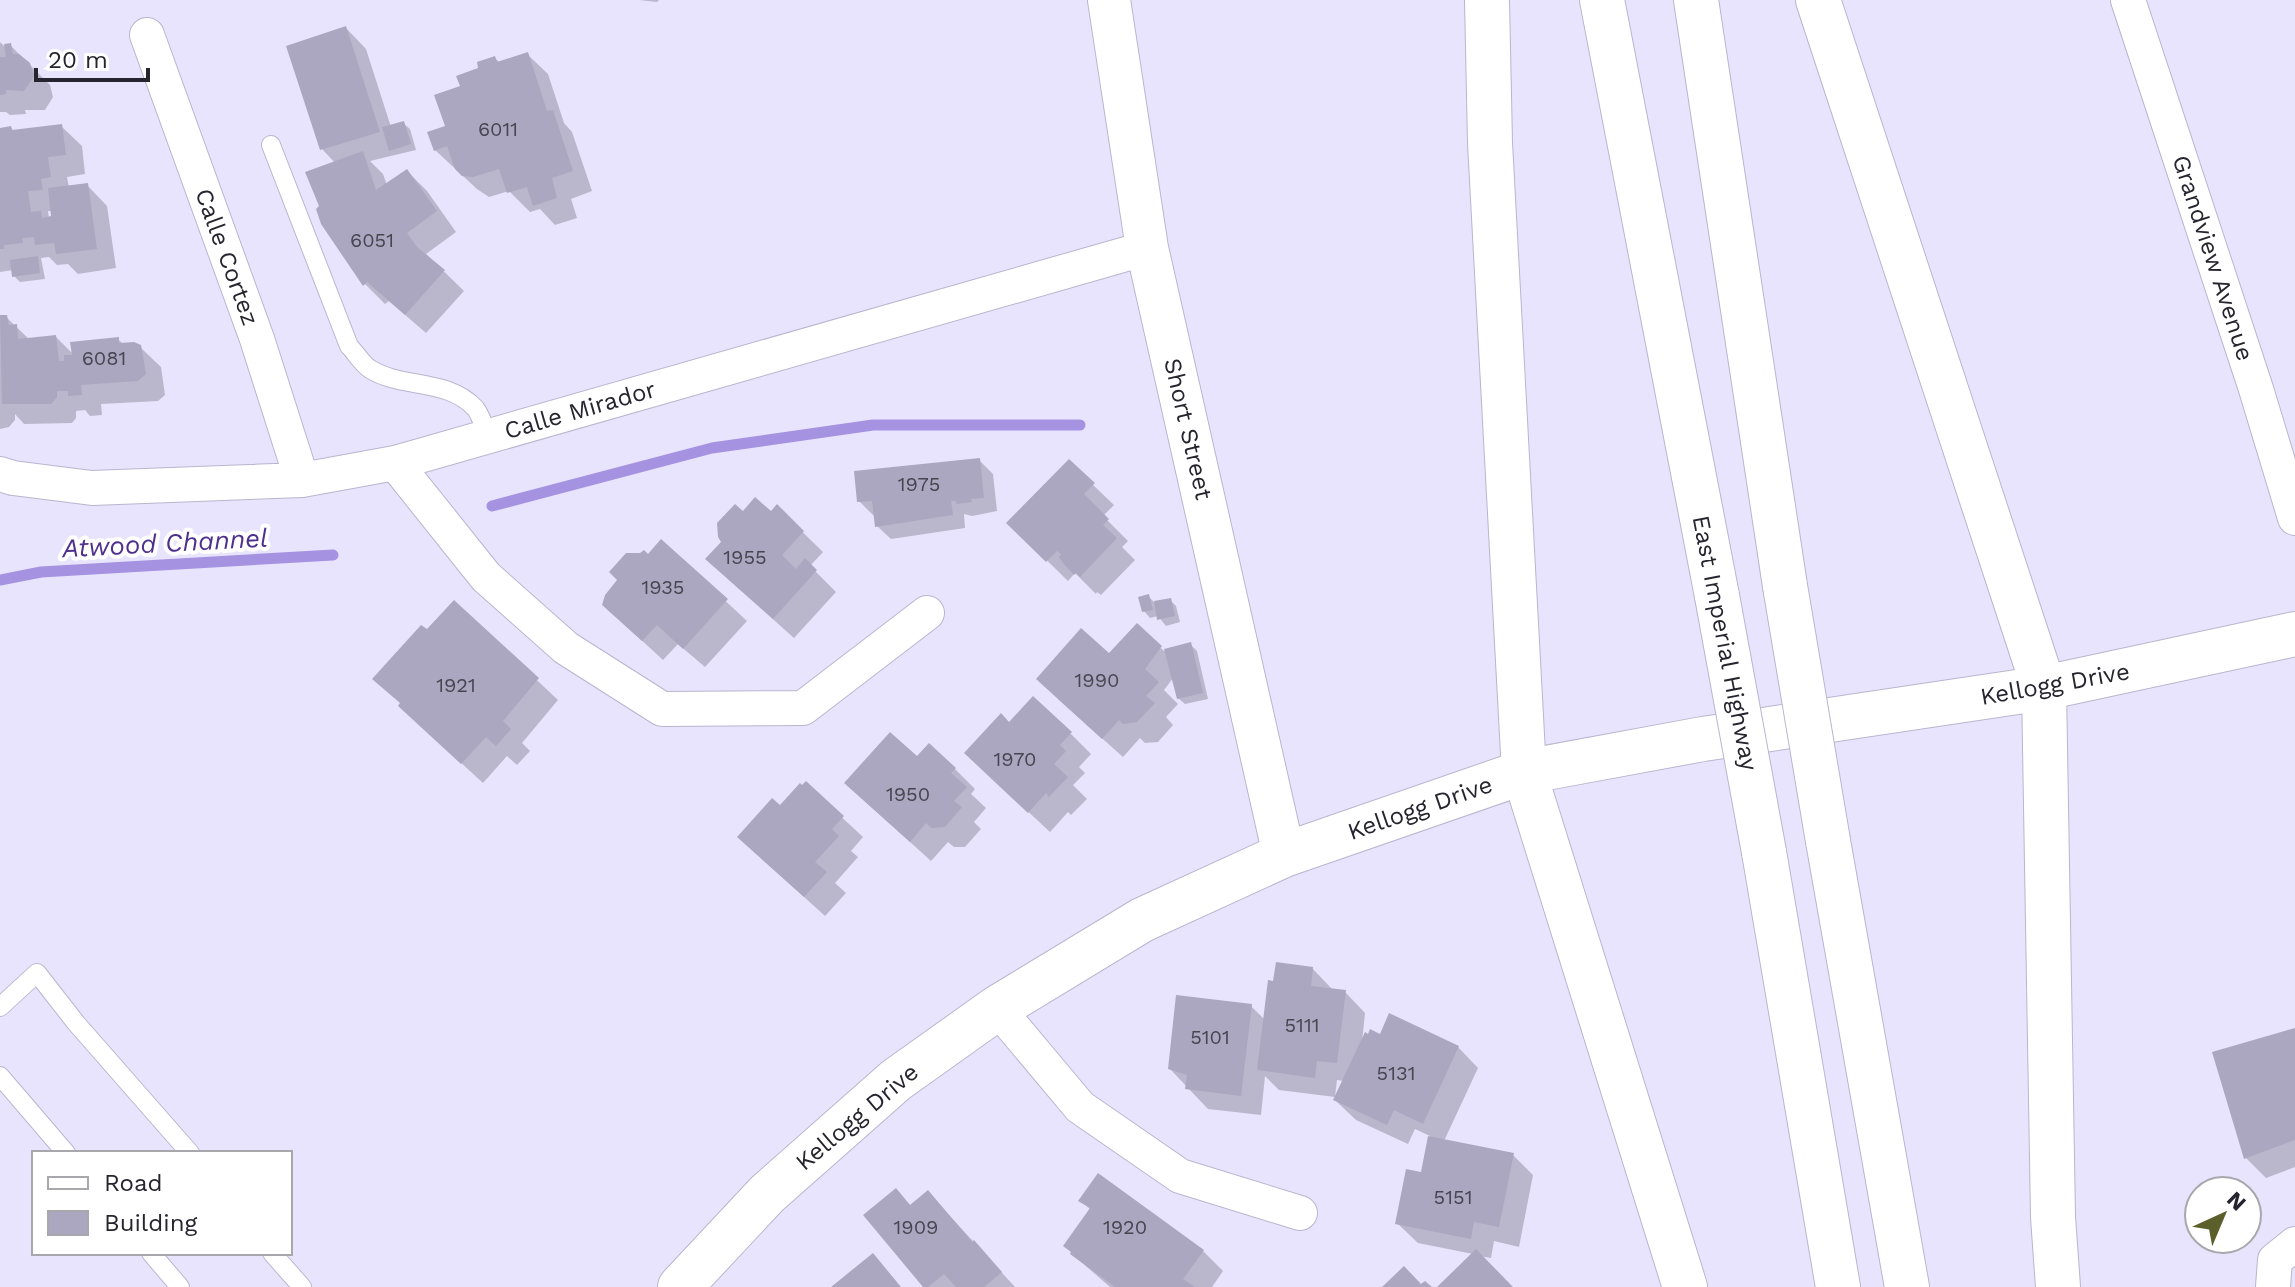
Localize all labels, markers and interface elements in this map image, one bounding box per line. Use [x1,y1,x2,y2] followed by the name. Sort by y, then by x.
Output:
[36,32,148,82] scale bar
[48,46,108,74] text: 20 m
[478,117,518,141] house number: 6011
[2167,152,2259,364] street label: Grandview Avenue
[189,185,265,329] street label: Calle Cortez
[350,228,394,252] house number: 6051
[82,346,126,370] house number: 6081
[1158,356,1218,502] street label: Short Street
[501,375,659,445] street label: Calle Mirador
[898,472,940,496] house number: 1975
[1686,513,1764,774] street label: East Imperial Highway
[61,523,269,563] water label: Atwood Channel
[723,545,767,569] house number: 1955
[641,575,685,599] house number: 1935
[1978,657,2132,711] street label: Kellogg Drive
[1075,668,1119,692] house number: 1990
[436,673,476,697] house number: 1921
[994,747,1037,771] house number: 1970
[1344,770,1496,846] street label: Kellogg Drive
[886,782,930,806] house number: 1950
[1284,1013,1320,1037] house number: 5111
[1190,1025,1230,1049] house number: 5101
[790,1058,924,1176] street label: Kellogg Drive
[1377,1061,1415,1085] house number: 5131
[32,1151,292,1255] legend
[104,1169,163,1197] text: Road
[2183,1175,2263,1255] north arrow
[1434,1185,1472,1209] house number: 5151
[2222,1186,2251,1216] text: N
[104,1209,197,1237] text: Building
[894,1215,938,1239] house number: 1909
[1103,1215,1147,1239] house number: 1920

